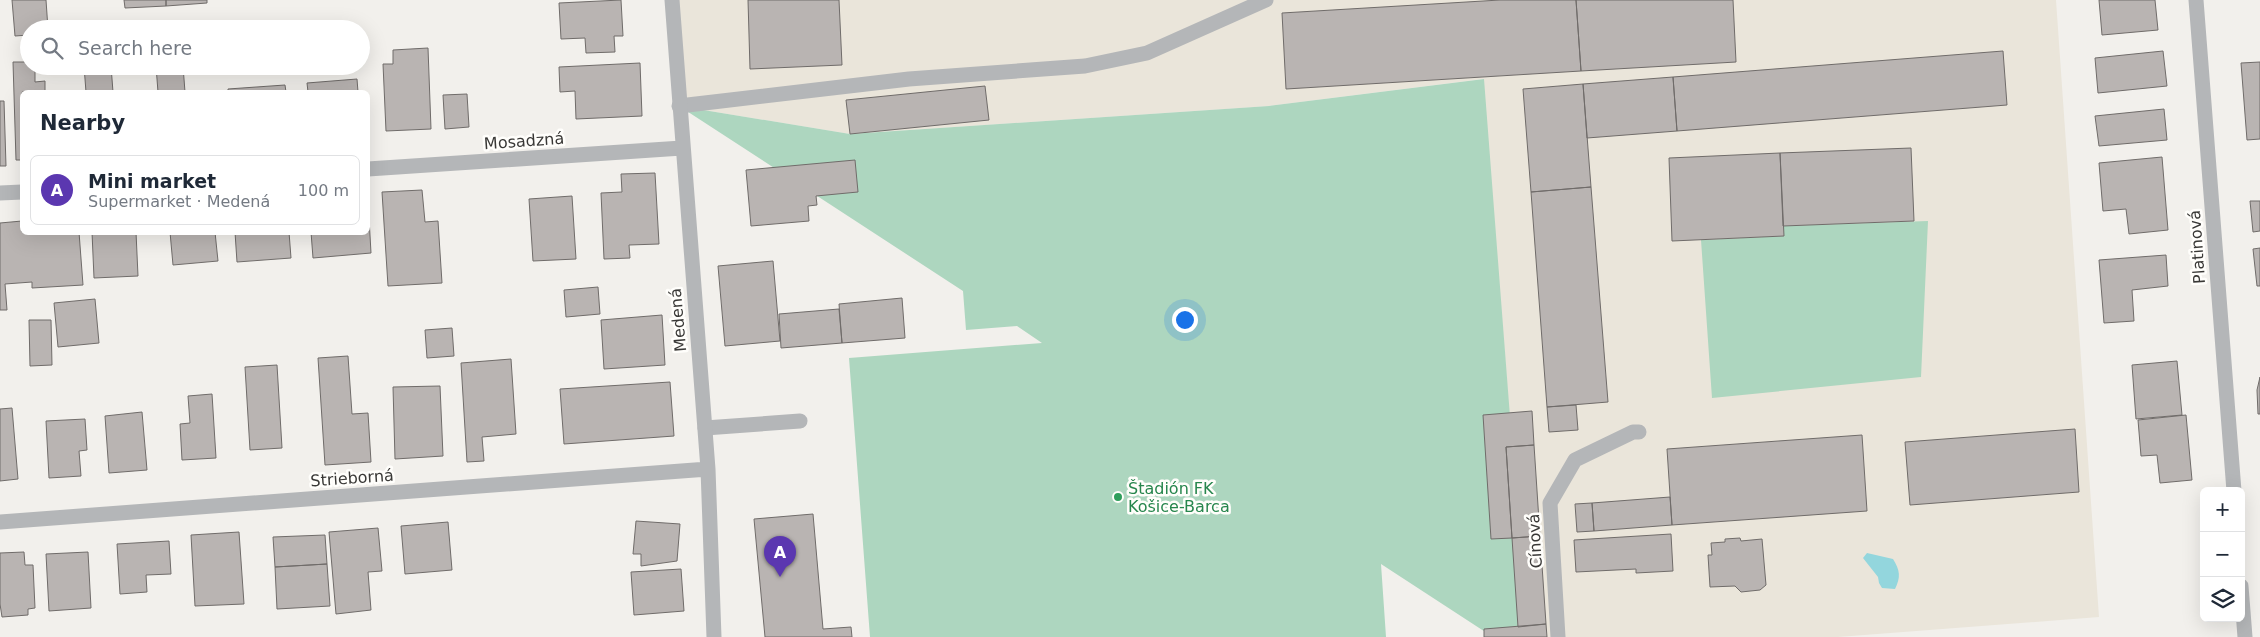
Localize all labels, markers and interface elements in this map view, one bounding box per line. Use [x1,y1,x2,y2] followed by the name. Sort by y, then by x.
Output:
[20,20,370,75] search box
[38,34,66,62] icon: search
[78,37,192,59] text: Search here
[40,111,125,135] text: Nearby
[483,129,565,153] street label: Mosadzná
[88,170,216,192] text: Mini market
[51,181,63,200] text: A
[298,181,349,200] text: 100 m
[88,192,270,211] text: Supermarket · Medená
[2185,210,2209,284] street label: Platinová
[666,287,690,353] street label: Medená
[1172,307,1198,333] your location
[310,466,394,490] street label: Strieborná
[1128,479,1230,516] place label: Štadión FK Košice-Barca
[2200,487,2245,622] map controls
[2200,487,2245,532] button: +
[1112,491,1124,503] marker: Štadión FK Košice-Barca
[1524,513,1546,569] street label: Cínová
[2200,532,2245,577] button: −
[764,536,796,577] pin: A
[2200,577,2245,622] button: layers

